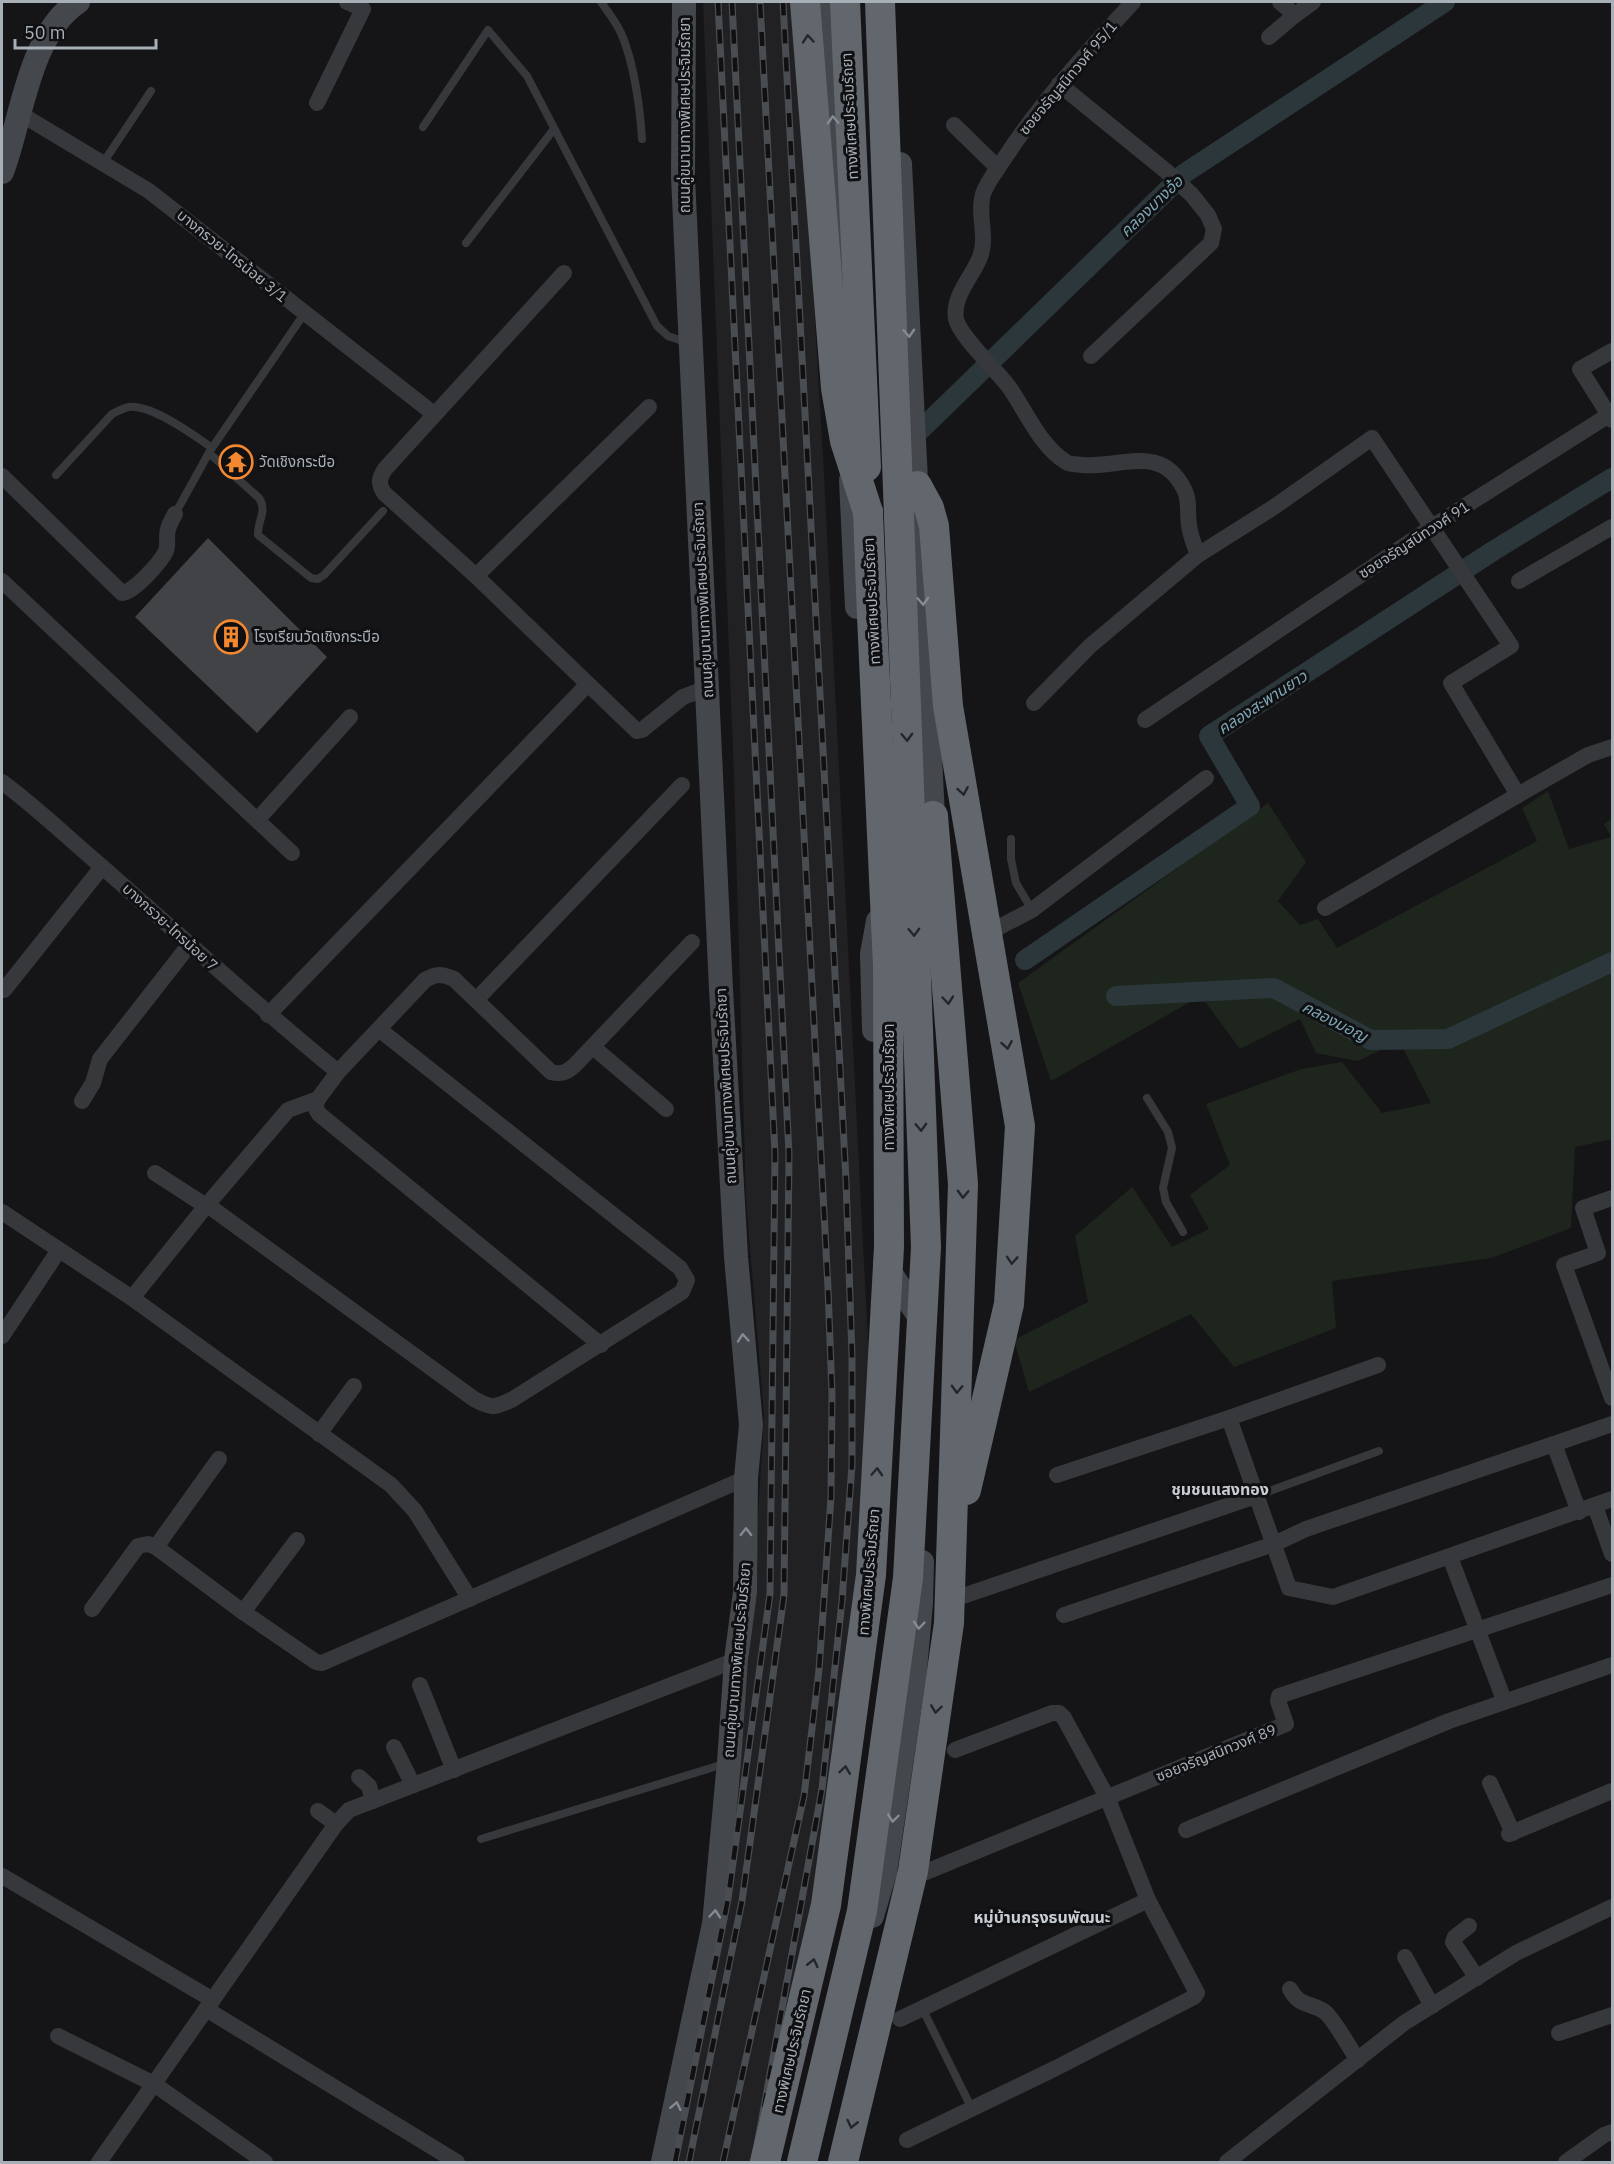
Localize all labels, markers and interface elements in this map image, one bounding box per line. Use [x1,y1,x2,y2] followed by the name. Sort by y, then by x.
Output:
[15,12,156,50] scale bar
[675,17,694,213] street label: ถนนคู่ขนานทางพิเศษประจิมรัถยา
[1014,17,1121,139] street label: ซอยจรัญสนิทวงศ์ 95/1
[24,21,66,44] text: 50 m
[802,34,815,43] one-way arrow
[837,52,862,180] street label: ทางพิเศษประจิมรัถยา
[827,115,840,124] one-way arrow
[1115,171,1187,241] water label: คลองบางอ้อ
[173,205,291,306] street label: บางกรวย-ไทรน้อย 3/1
[903,328,916,337] one-way arrow
[218,444,254,480] temple icon: วัดเชิงกระบือ
[259,452,335,471] place label: วัดเชิงกระบือ
[1355,497,1473,582] street label: ซอยจรัญสนิทวงศ์ 91
[688,501,717,699] street label: ถนนคู่ขนานทางพิเศษประจิมรัถยา
[859,537,884,665] street label: ทางพิเศษประจิมรัถยา
[916,597,929,606] one-way arrow
[213,619,249,655] building icon: โรงเรียนวัดเชิงกระบือ
[254,627,380,646] place label: โรงเรียนวัดเชิงกระบือ
[1214,665,1311,738] water label: คลองสะพานยาว
[901,733,914,742] one-way arrow
[956,785,969,795] one-way arrow
[119,879,222,975] street label: บางกรวย-ไทรน้อย 7
[908,928,921,937] one-way arrow
[711,987,740,1185] street label: ถนนคู่ขนานทางพิเศษประจิมรัถยา
[941,995,954,1004] one-way arrow
[1299,996,1372,1047] water label: คลองมอญ
[879,1023,898,1151] street label: ทางพิเศษประจิมรัถยา
[1000,1040,1013,1050] one-way arrow
[915,1122,928,1131] one-way arrow
[957,1190,969,1199] one-way arrow
[1005,1255,1018,1264] one-way arrow
[737,1333,750,1342] one-way arrow
[950,1385,963,1394] one-way arrow
[870,1468,883,1477] one-way arrow
[1171,1479,1269,1499] district label: ชุมชนแสงทอง
[854,1508,884,1636] street label: ทางพิเศษประจิมรัถยา
[739,1527,752,1536] one-way arrow
[718,1561,755,1759] street label: ถนนคู่ขนานทางพิเศษประจิมรัถยา
[913,1621,926,1630] one-way arrow
[931,1705,943,1714] one-way arrow
[1153,1720,1279,1785] street label: ซอยจรัญสนิทวงศ์ 89
[838,1766,850,1775] one-way arrow
[887,1814,899,1823] one-way arrow
[973,1907,1111,1928] district label: หมู่บ้านกรุงธนพัฒนะ
[708,1910,721,1919] one-way arrow
[805,1958,818,1968] one-way arrow
[768,1987,815,2115] street label: ทางพิเศษประจิมรัถยา
[669,2101,682,2111] one-way arrow
[847,2118,860,2128] one-way arrow

